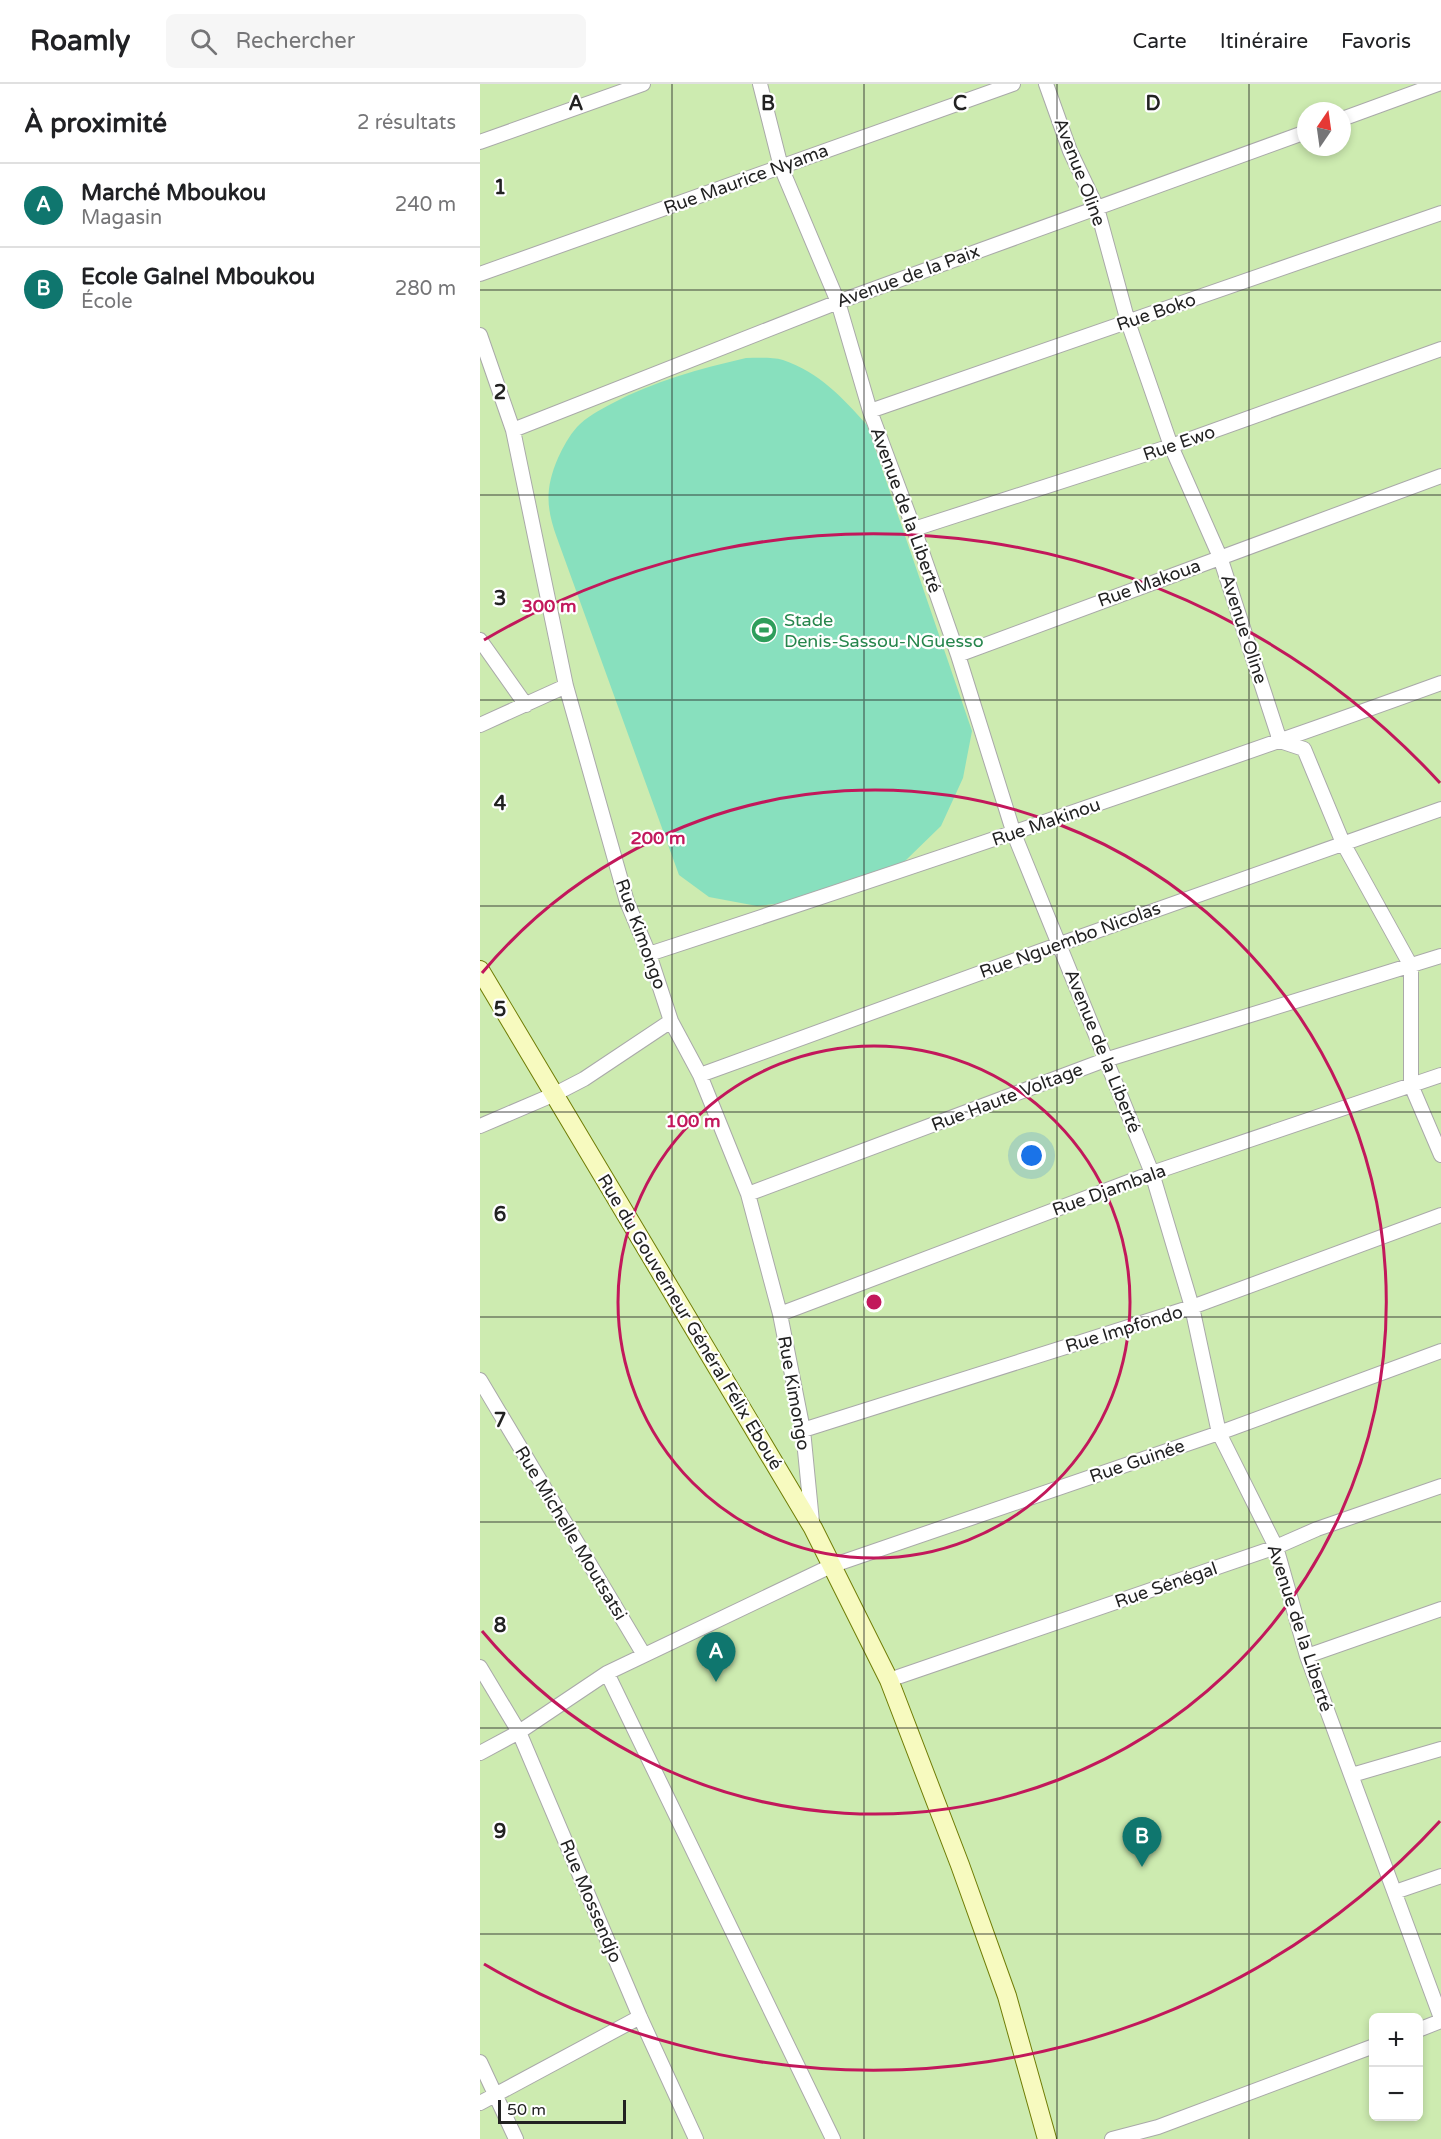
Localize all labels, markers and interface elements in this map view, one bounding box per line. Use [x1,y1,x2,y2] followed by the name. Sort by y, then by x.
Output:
[166,14,586,68] search box
[30,24,130,58] text: Roamly
[187,25,220,58] icon: search
[235,28,355,54] text: Rechercher
[1133,29,1187,54] text: Carte
[1220,29,1308,54] text: Itinéraire
[1341,29,1411,54] text: Favoris
[569,92,584,116] text: A
[761,92,775,116] text: B
[953,92,967,116] text: C
[1145,92,1161,116] text: D
[1297,102,1351,156] north arrow
[24,108,167,139] text: À proximité
[357,111,456,135] text: 2 résultats
[1049,115,1111,229] street label: Avenue Oline
[661,139,831,219] street label: Rue Maurice Nyama
[494,176,506,200] text: 1
[81,180,266,206] text: Marché Mboukou
[36,193,51,217] text: A
[395,193,456,217] text: 240 m
[81,206,162,230] text: Magasin
[833,240,983,312] street label: Avenue de la Paix
[81,264,315,290] text: Ecole Galnel Mboukou
[37,277,50,301] text: B
[395,277,456,301] text: 280 m
[1113,288,1199,336] street label: Rue Boko
[81,290,133,314] text: École
[494,381,506,405] text: 2
[1140,420,1218,466] street label: Rue Ewo
[866,424,946,596] street label: Avenue de la Liberté
[1095,554,1203,612] street label: Rue Makoua
[1216,572,1272,686] street label: Avenue Oline
[494,587,506,611] text: 3
[521,595,577,617] text: 300 m
[784,609,984,652] place label: Stade Denis-Sassou-NGuesso
[749,615,779,645] sports icon: Stade Denis-Sassou-NGuesso
[494,792,507,816] text: 4
[989,793,1103,851] street label: Rue Makinou
[630,827,686,849] text: 200 m
[611,876,671,992] street label: Rue Kimongo
[976,897,1164,983] street label: Rue Nguembo Nicolas
[1060,966,1146,1136] street label: Avenue de la Liberté
[494,998,506,1022] text: 5
[928,1058,1086,1136] street label: Rue Haute Voltage
[665,1110,721,1132] text: 100 m
[1017,1141,1046,1170] your location
[1049,1159,1169,1221] street label: Rue Djambala
[593,1170,787,1474] street label: Rue du Gouverneur Général Félix Eboué
[494,1203,506,1227] text: 6
[864,1292,884,1312] centre of rings
[1062,1301,1186,1357] street label: Rue Impfondo
[773,1334,815,1452] street label: Rue Kimongo
[494,1409,506,1433] text: 7
[1087,1434,1187,1488] street label: Rue Guinée
[510,1442,632,1624] street label: Rue Michelle Moutsatsi
[1263,1541,1337,1715] street label: Avenue de la Liberté
[1112,1557,1220,1613] street label: Rue Sénégal
[494,1614,506,1638] text: 8
[696,1632,736,1682] pin: A
[1122,1818,1162,1867] pin: B
[494,1820,506,1844] text: 9
[555,1836,627,1966] street label: Rue Mossendjo
[1369,2013,1423,2121] map controls
[1369,2013,1423,2067] button: +
[1369,2067,1423,2121] button: −
[498,2097,626,2124] scale bar
[507,2100,546,2120] text: 50 m

